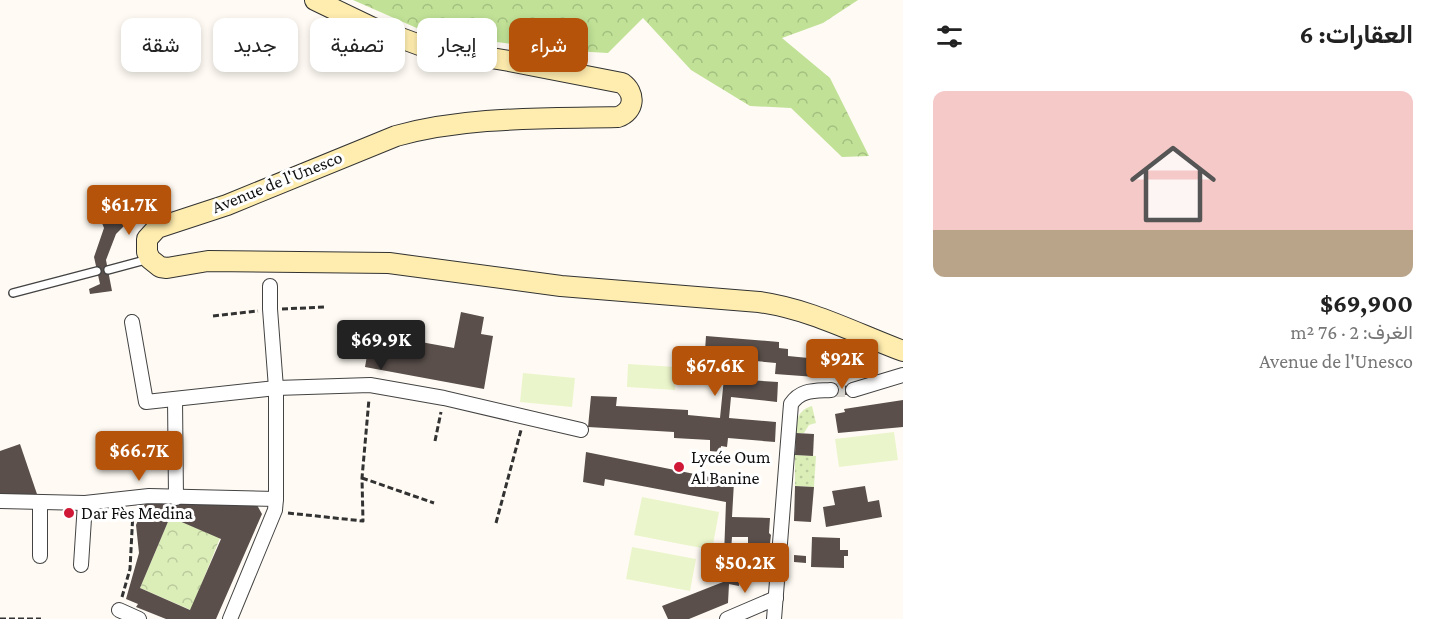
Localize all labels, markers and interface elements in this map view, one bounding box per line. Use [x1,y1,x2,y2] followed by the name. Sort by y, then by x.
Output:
[121,18,201,72] chip: شقة
[213,18,298,72] chip: جديد
[310,18,405,72] chip: تصفية
[417,18,497,72] chip: إيجار
[509,18,588,72] chip: شراء
[933,20,966,53] icon: filters
[1299,20,1413,49] text: العقارات: 6
[1119,130,1227,238] icon: home
[209,147,345,217] street label: Avenue de l'Unesco
[80,185,178,236] pin: $61.7K
[101,193,157,215] text: $61.7K
[1320,289,1413,318] text: $69,900
[332,320,430,371] pin: $69.9K
[1290,321,1413,343] text: الغرف: 2 · 76 m²
[351,328,411,350] text: $69.9K
[806,339,878,390] pin: $92K
[666,346,764,397] pin: $67.6K
[820,347,864,369] text: $92K
[1259,350,1413,372] text: Avenue de l'Unesco
[686,354,744,376] text: $67.6K
[90,431,188,482] pin: $66.7K
[109,439,169,461] text: $66.7K
[691,447,771,488] place label: Lycée Oum Al Banine
[672,460,686,474] marker: Lycée Oum Al Banine
[81,503,193,523] place label: Dar Fès Medina
[62,506,76,520] marker: Dar Fès Medina
[696,543,794,594] pin: $50.2K
[715,551,775,573] text: $50.2K

